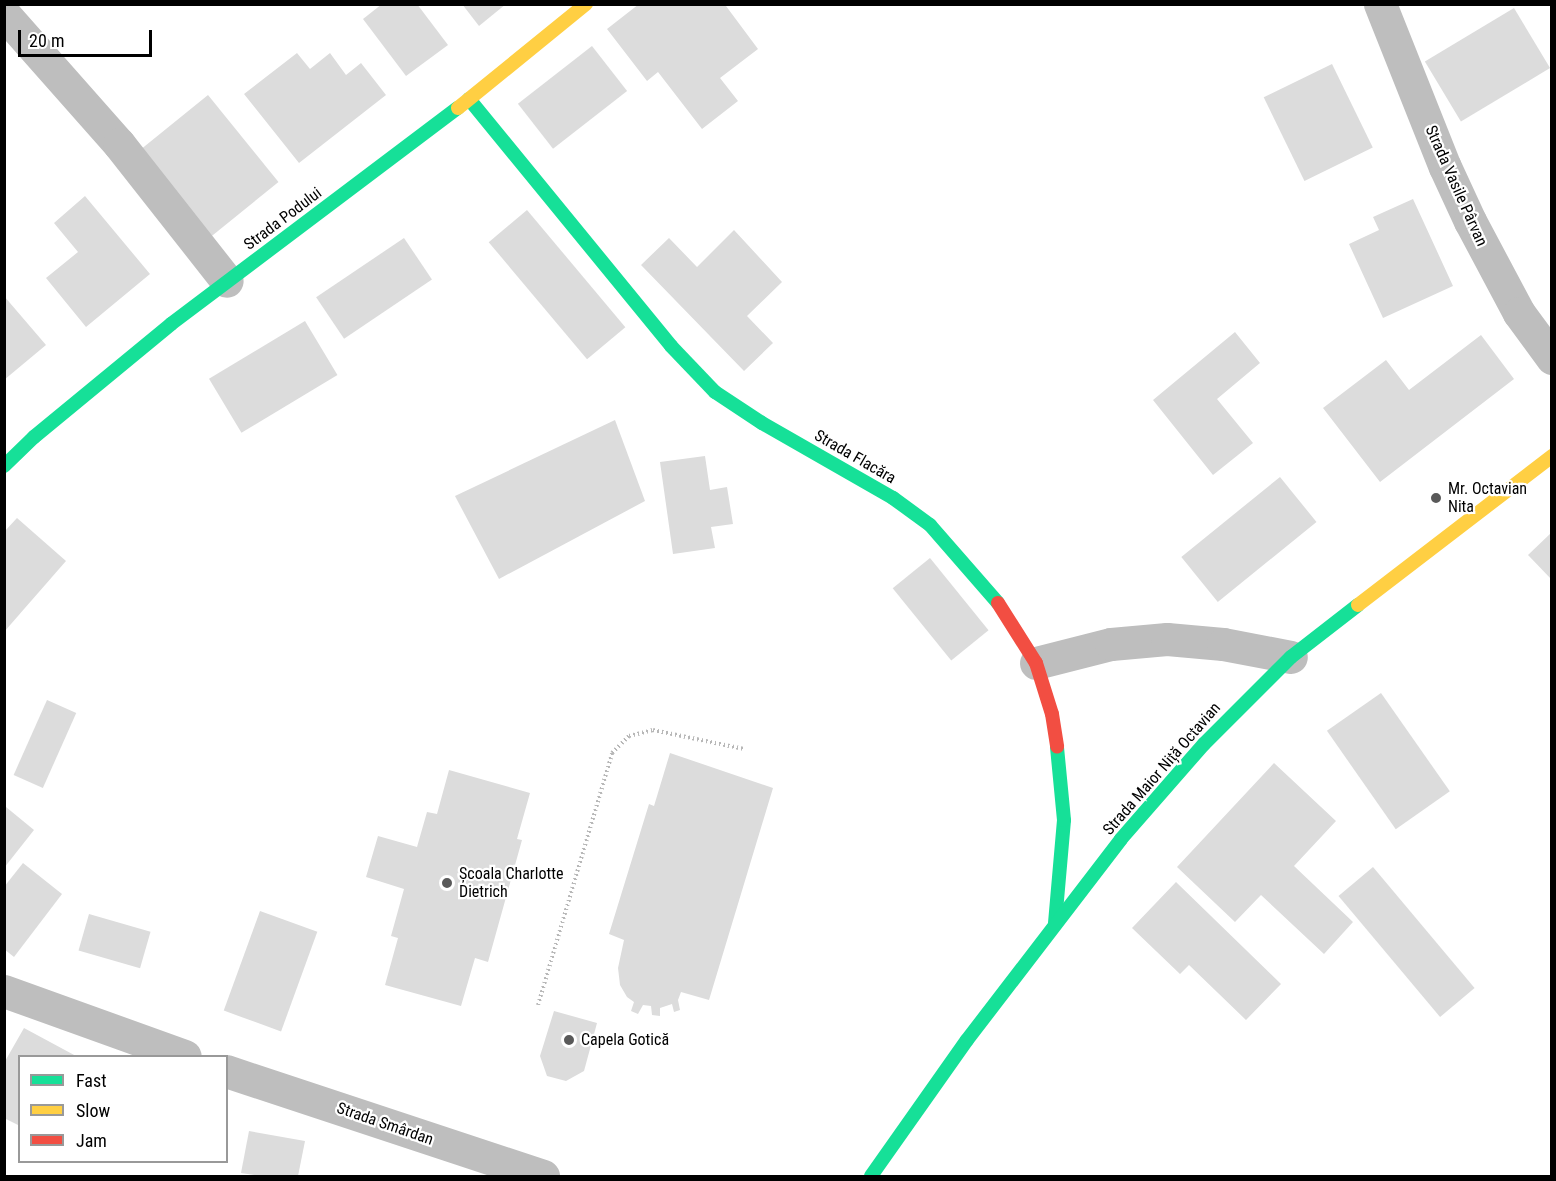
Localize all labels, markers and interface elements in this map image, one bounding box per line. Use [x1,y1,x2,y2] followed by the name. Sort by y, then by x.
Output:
[21,18,154,56] scale bar
[29,30,64,51] text: 20 m
[1421,123,1491,249] street label: Strada Vasile Pârvan
[240,184,326,254] street label: Strada Podului
[811,426,899,488] street label: Strada Flacăra
[1448,479,1527,517] place label: Mr. Octavian Nita
[1429,491,1443,505] marker: Mr. Octavian Nita
[1099,699,1225,839] street label: Strada Maior Niță Octavian
[459,864,563,902] place label: Școala Charlotte Dietrich
[440,876,454,890] marker: Școala Charlotte Dietrich
[581,1030,669,1050] place label: Capela Gotică
[562,1033,576,1047] marker: Capela Gotică
[18,1055,228,1163] legend
[76,1070,107,1091] text: Fast
[334,1099,436,1149] street label: Strada Smârdan
[76,1100,110,1121] text: Slow
[76,1130,107,1151] text: Jam

